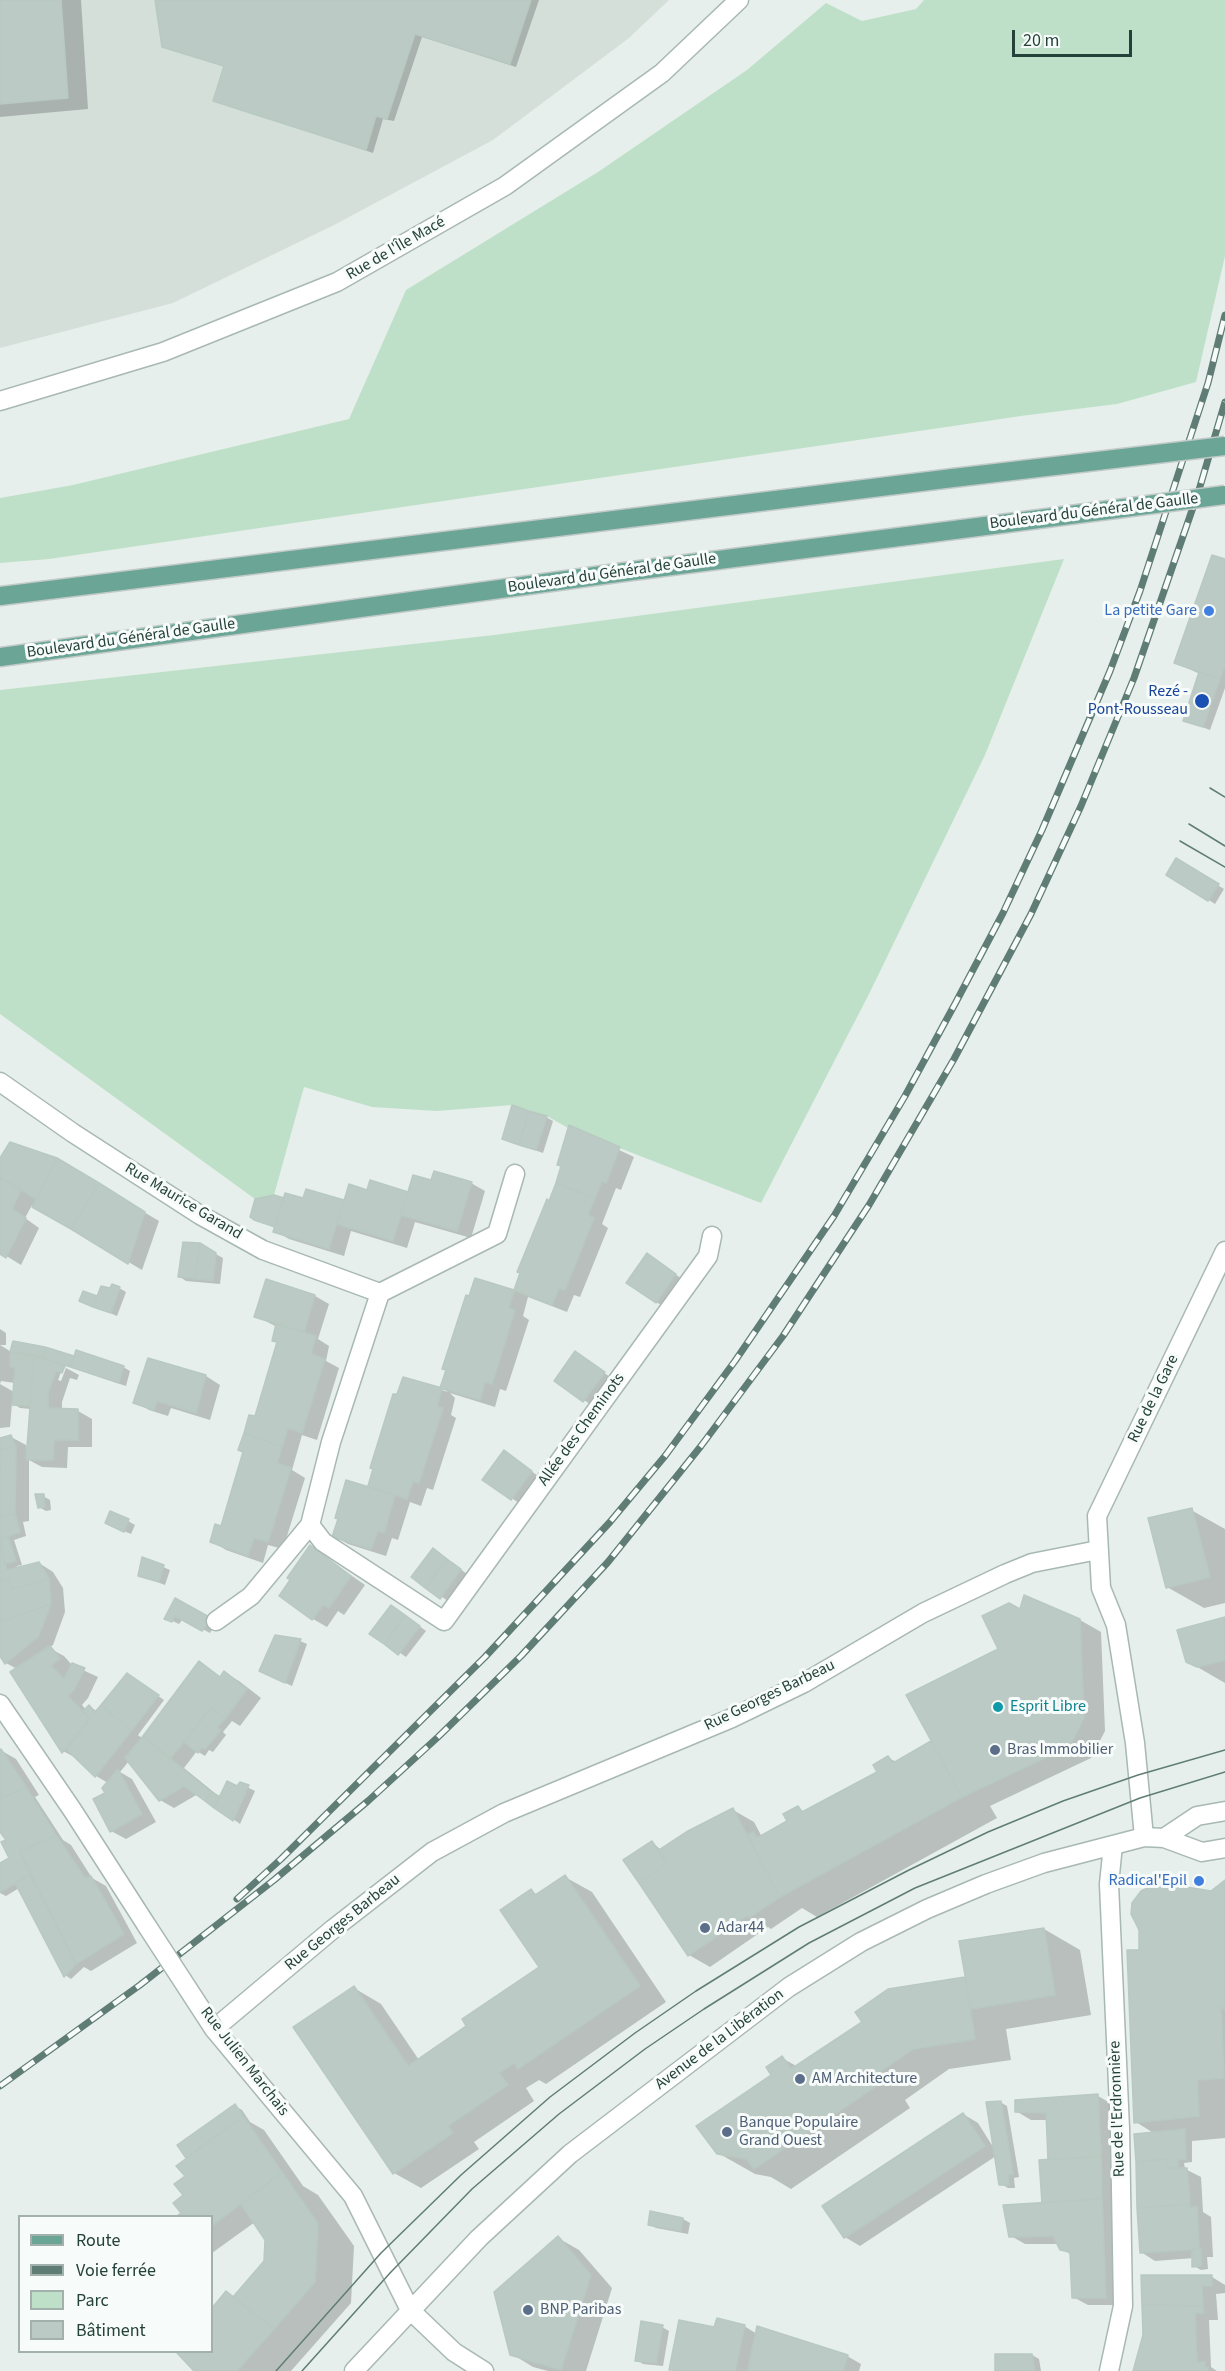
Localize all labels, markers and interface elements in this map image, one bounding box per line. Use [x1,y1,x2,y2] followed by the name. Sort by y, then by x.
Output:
[1015,18,1135,56] scale bar
[1023,28,1059,53] text: 20 m
[343,213,449,285] street label: Rue de l'Île Macé
[989,490,1199,534] street label: Boulevard du Général de Gaulle
[507,550,717,598] street label: Boulevard du Général de Gaulle
[1104,601,1197,621] place label: La petite Gare
[1202,604,1216,618] marker: La petite Gare
[26,615,236,663] street label: Boulevard du Général de Gaulle
[1088,682,1188,720] place label: Rezé - Pont-Rousseau
[1193,692,1211,710] marker: Rezé - Pont-Rousseau
[121,1159,245,1245] street label: Rue Maurice Garand
[1124,1352,1184,1446] street label: Rue de la Gare
[535,1370,629,1490] street label: Allée des Cheminots
[702,1656,838,1736] street label: Rue Georges Barbeau
[1010,1697,1086,1717] place label: Esprit Libre
[991,1700,1005,1714] marker: Esprit Libre
[1007,1740,1113,1760] place label: Bras Immobilier
[988,1743,1002,1757] marker: Bras Immobilier
[281,1871,405,1975] street label: Rue Georges Barbeau
[1108,1871,1187,1891] place label: Radical'Epil
[1192,1874,1206,1888] marker: Radical'Epil
[717,1918,764,1938] place label: Adar44
[698,1921,712,1935] marker: Adar44
[652,1985,788,2095] street label: Avenue de la Libération
[195,2004,293,2120] street label: Rue Julien Marchais
[1106,2040,1130,2178] street label: Rue de l'Erdronnière
[812,2069,917,2089] place label: AM Architecture
[793,2072,807,2086] marker: AM Architecture
[739,2113,858,2151] place label: Banque Populaire Grand Ouest
[720,2125,734,2139] marker: Banque Populaire Grand Ouest
[18,2215,213,2353] legend
[76,2228,120,2253] text: Route
[76,2258,156,2283] text: Voie ferrée
[76,2288,109,2313] text: Parc
[540,2300,621,2320] place label: BNP Paribas
[521,2303,535,2317] marker: BNP Paribas
[76,2318,146,2343] text: Bâtiment

